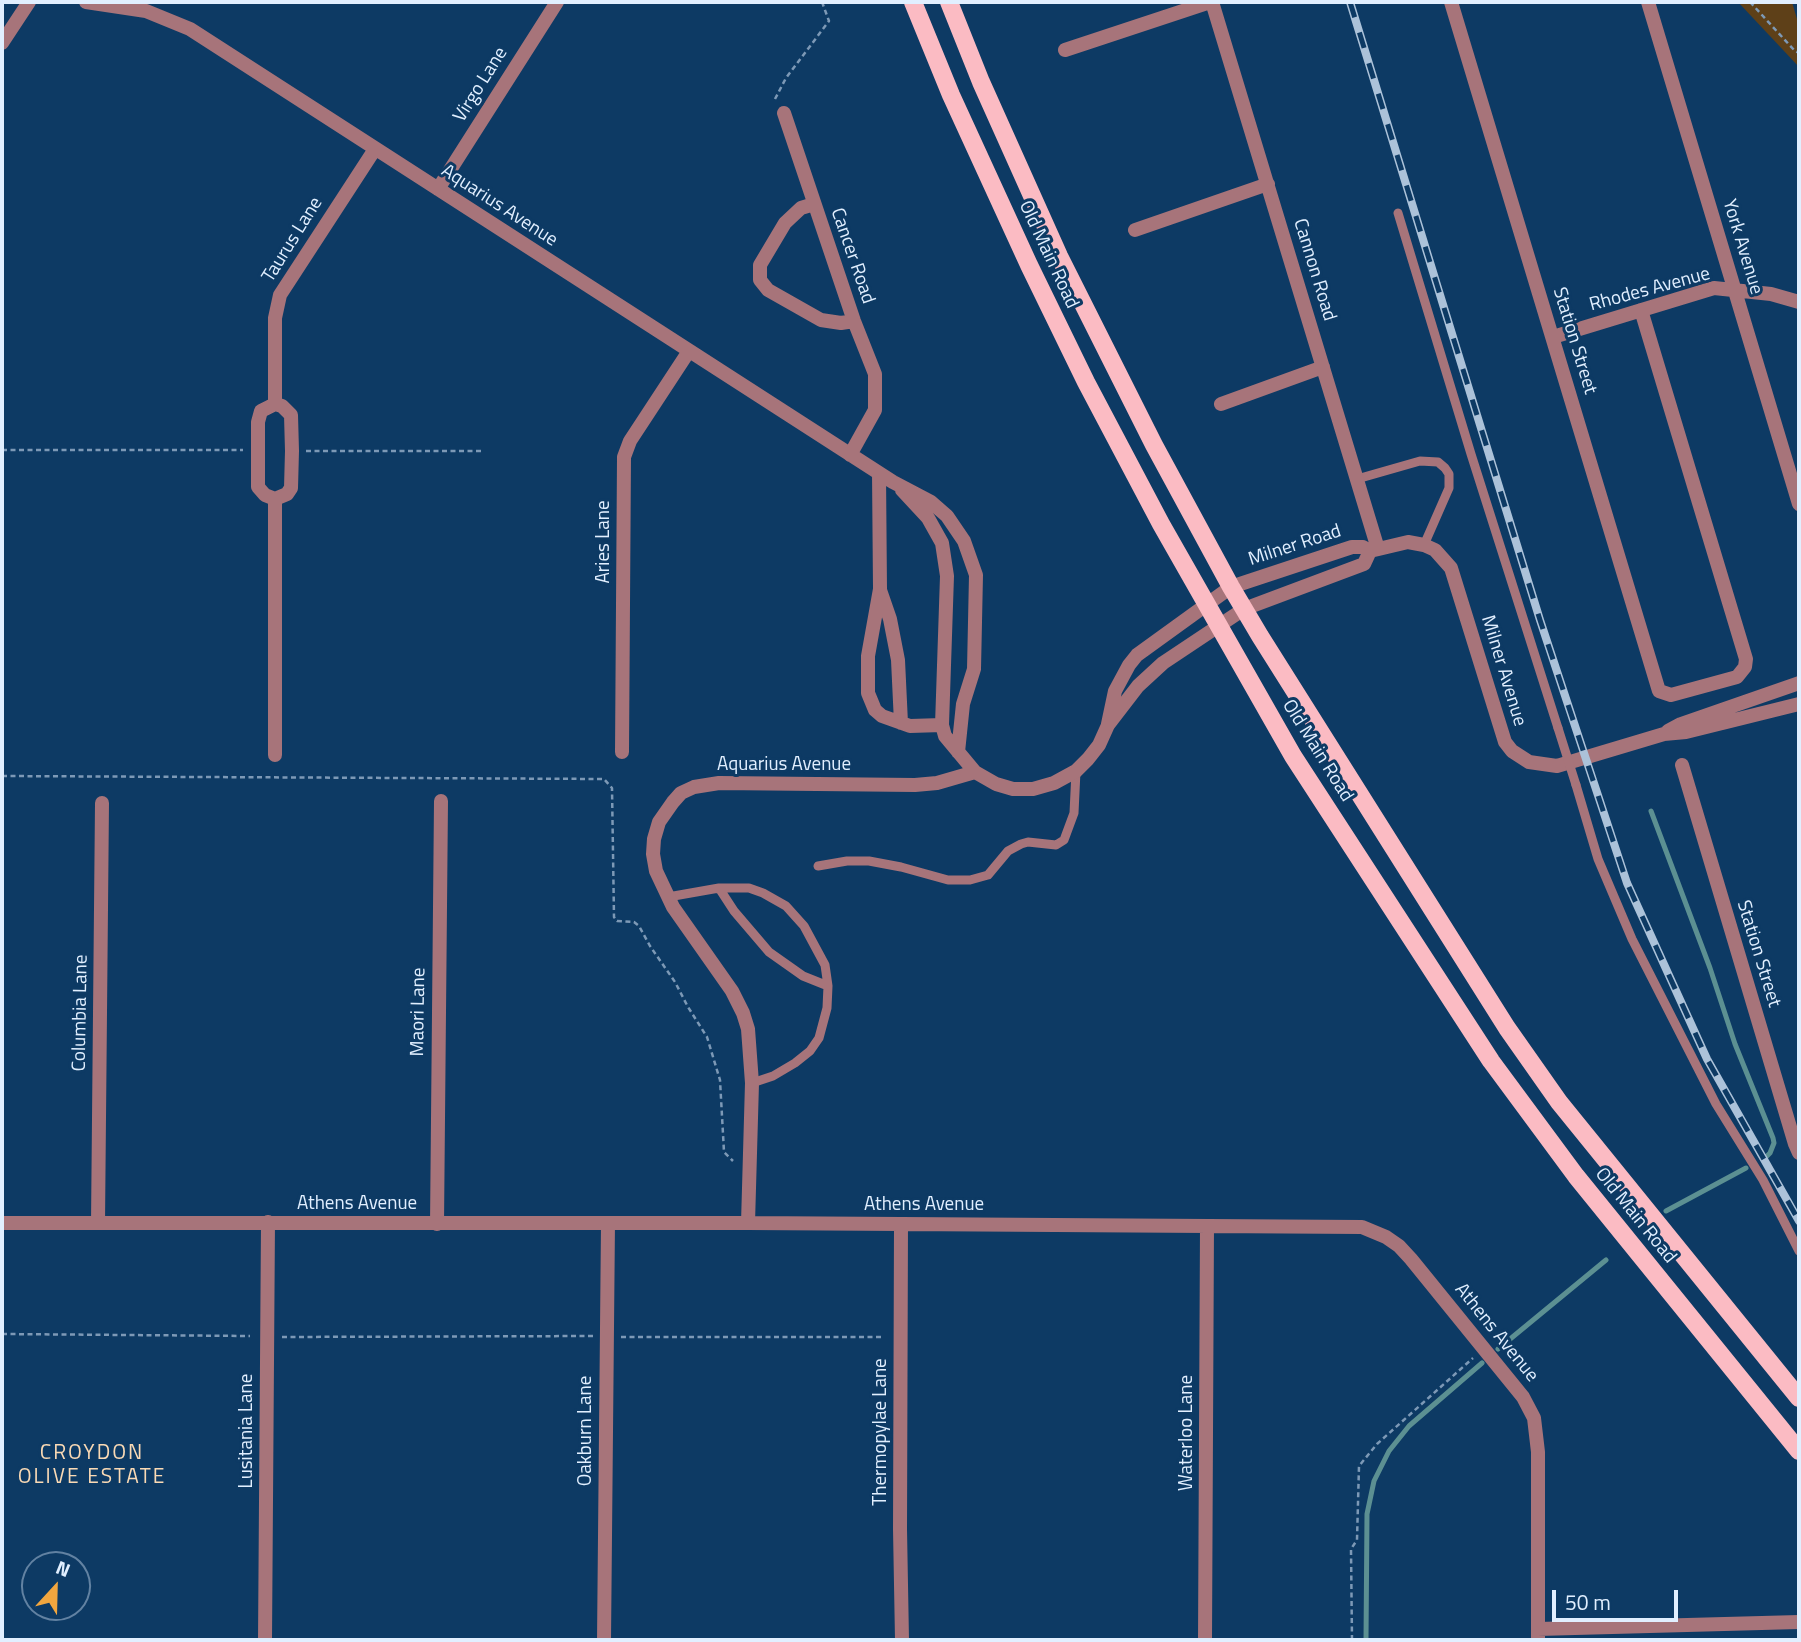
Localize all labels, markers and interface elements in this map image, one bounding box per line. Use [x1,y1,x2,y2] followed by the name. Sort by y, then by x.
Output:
[449,43,513,127] street label: Virgo Lane
[437,160,561,252] street label: Aquarius Avenue
[258,193,328,287] street label: Taurus Lane
[1013,197,1083,313] street label: Old Main Road
[1717,197,1767,297] street label: York Avenue
[825,205,879,307] street label: Cancer Road
[1288,216,1340,324] street label: Cannon Road
[1587,263,1713,317] street label: Rhodes Avenue
[1547,285,1601,397] street label: Station Street
[593,500,615,584] street label: Aries Lane
[1246,520,1344,572] street label: Milner Road
[1475,613,1531,729] street label: Milner Avenue
[1277,696,1357,806] street label: Old Main Road
[717,754,851,776] street label: Aquarius Avenue
[1731,898,1785,1010] street label: Station Street
[69,954,93,1072] street label: Columbia Lane
[407,967,431,1057] street label: Maori Lane
[1590,1164,1680,1268] street label: Old Main Road
[297,1193,417,1215] street label: Athens Avenue
[864,1194,984,1216] street label: Athens Avenue
[1449,1279,1543,1387] street label: Athens Avenue
[870,1358,892,1506] street label: Thermopylae Lane
[236,1374,258,1488] street label: Lusitania Lane
[1176,1375,1198,1491] street label: Waterloo Lane
[575,1376,597,1486] street label: Oakburn Lane
[19,1441,165,1491] district label: CROYDON OLIVE ESTATE
[21,1551,91,1621] north arrow
[52,1552,75,1584] text: N
[1556,1576,1682,1620] scale bar
[1565,1586,1611,1618] text: 50 m

